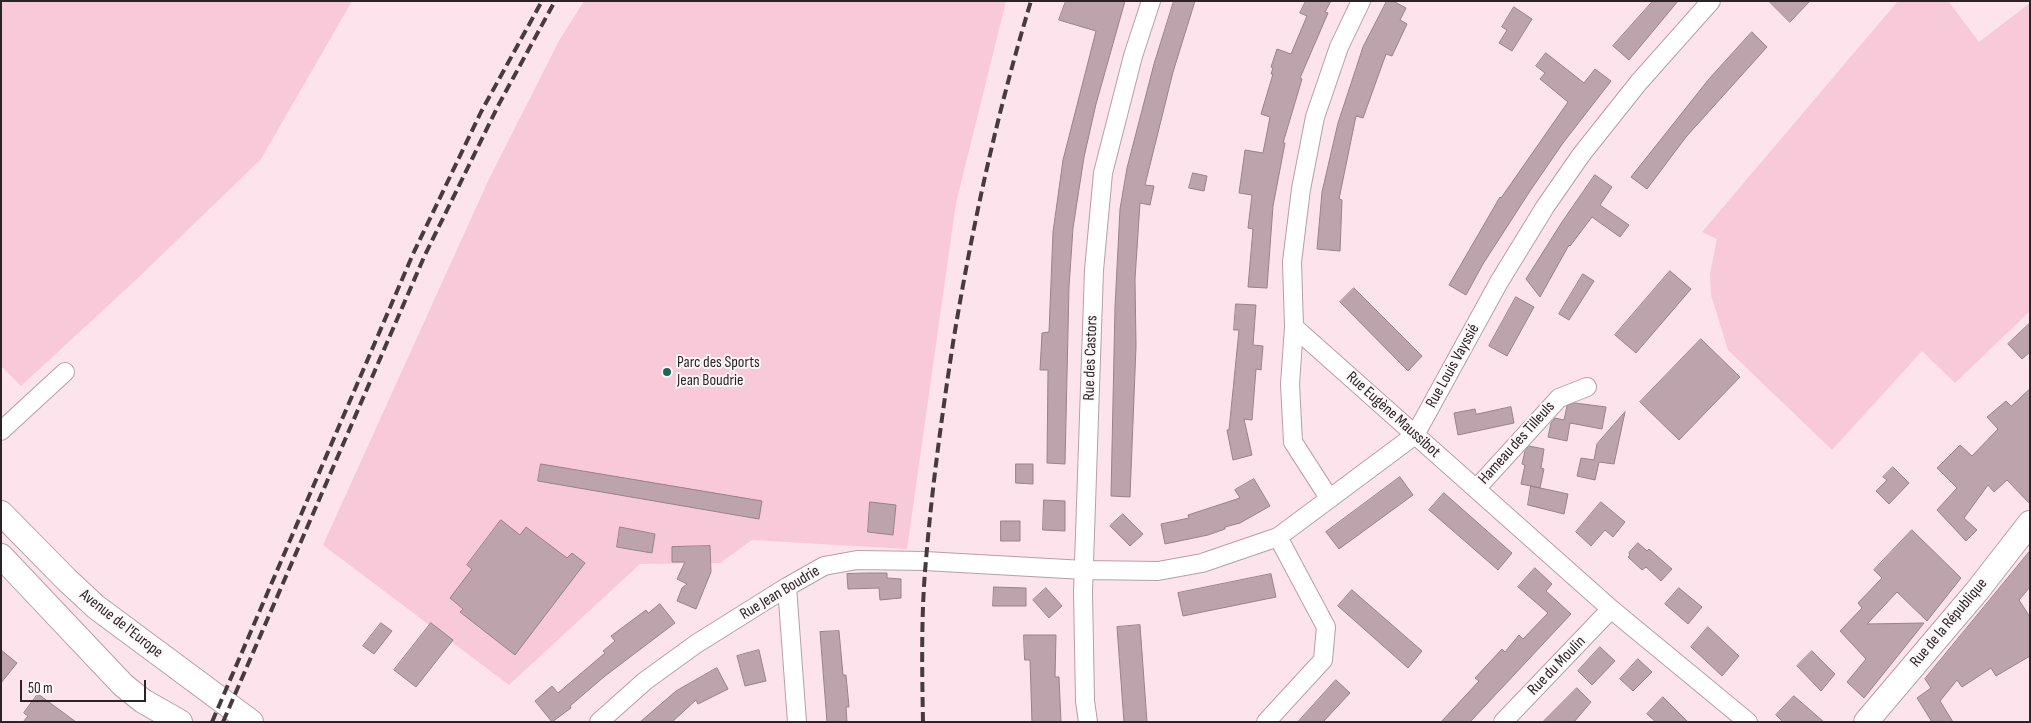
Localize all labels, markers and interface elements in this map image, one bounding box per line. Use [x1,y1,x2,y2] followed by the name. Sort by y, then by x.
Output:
[1080,315,1102,401] street label: Rue des Castors
[1422,321,1484,411] street label: Rue Louis Vayssié
[677,353,760,391] place label: Parc des Sports Jean Boudrie
[661,366,673,378] marker: Parc des Sports Jean Boudrie
[1342,368,1444,462] street label: Rue Eugène Maussibot
[1475,398,1559,488] street label: Hameau des Tilleuls
[737,562,823,624] street label: Rue Jean Boudrie
[1906,575,1992,671] street label: Rue de la République
[76,586,166,662] street label: Avenue de l'Europe
[1524,632,1590,700] street label: Rue du Moulin
[22,670,149,702] scale bar
[28,679,53,698] text: 50 m

